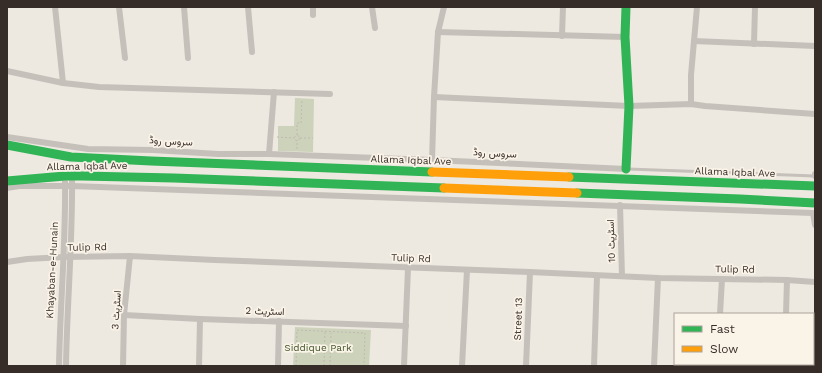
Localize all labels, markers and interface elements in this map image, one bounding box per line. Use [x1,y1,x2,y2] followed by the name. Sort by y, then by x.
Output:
[149,134,193,149] street label: سروس روڈ
[473,146,517,161] street label: سروس روڈ
[370,153,452,167] street label: Allama Iqbal Ave
[47,160,128,172] street label: Allama Iqbal Ave
[694,165,776,179] street label: Allama Iqbal Ave
[605,219,618,263] street label: اسٹریٹ 10
[44,221,60,319] street label: Khayaban-e-Hunain
[67,241,107,253] street label: Tulip Rd
[391,252,431,264] street label: Tulip Rd
[715,263,755,275] street label: Tulip Rd
[109,290,124,330] street label: اسٹریٹ 3
[512,297,524,341] street label: Street 13
[245,305,285,318] street label: اسٹریٹ 2
[674,313,814,365] legend
[710,322,735,336] text: Fast
[284,342,352,353] park label: Siddique Park
[710,342,738,356] text: Slow

